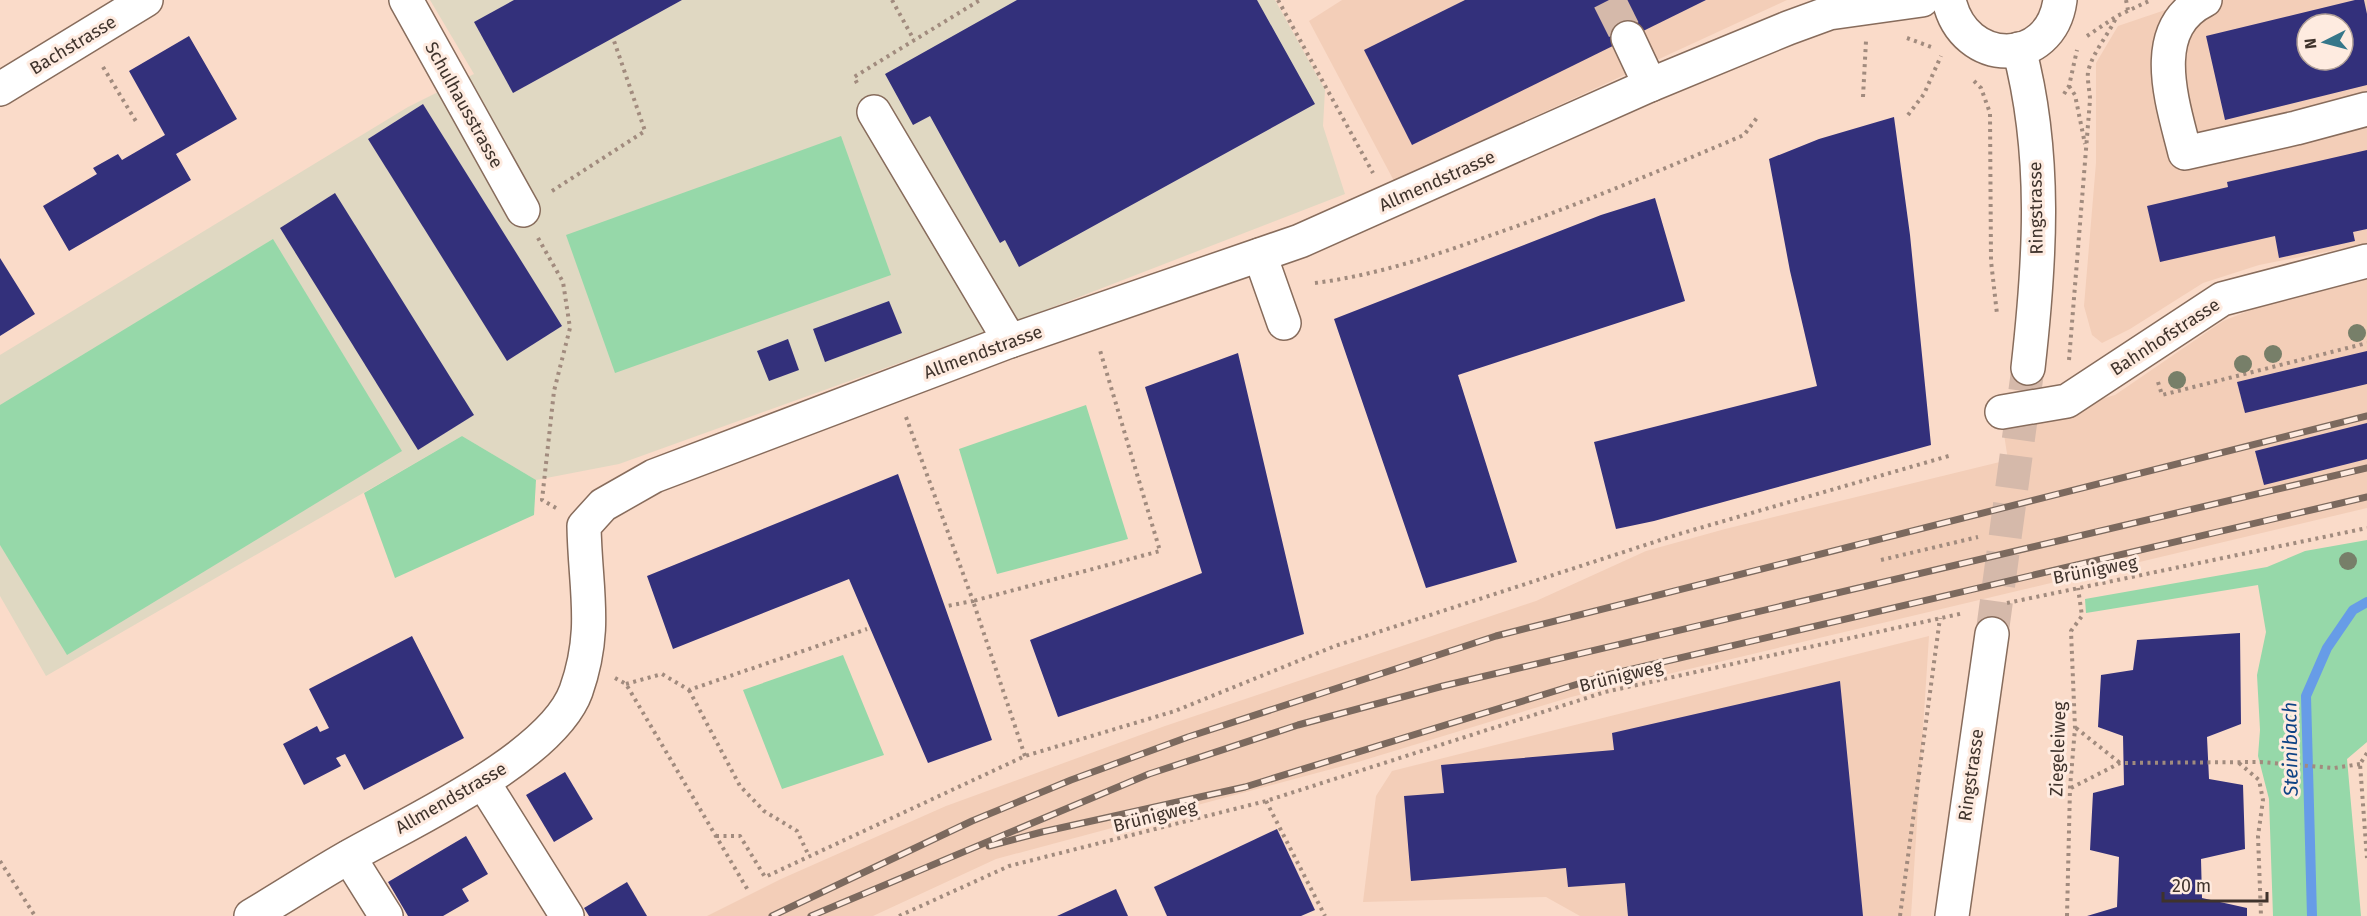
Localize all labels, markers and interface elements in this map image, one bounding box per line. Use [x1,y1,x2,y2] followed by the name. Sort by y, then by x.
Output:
[26,11,120,79] street label: Bachstrasse
[2295,12,2355,72] north arrow
[2301,37,2321,50] text: N
[420,38,508,172] street label: Schulhausstrasse
[1376,146,1498,216] street label: Allmendstrasse
[2024,161,2048,255] street label: Ringstrasse
[2106,293,2224,381] street label: Bahnhofstrasse
[921,320,1045,384] street label: Allmendstrasse
[2051,551,2140,589] street label: Brünigweg
[1577,655,1666,697] street label: Brünigweg
[2045,700,2071,797] street label: Ziegeleiweg
[2277,701,2303,798] water label: Steinibach
[1954,727,1988,823] street label: Ringstrasse
[392,757,510,839] street label: Allmendstrasse
[1111,795,1200,837] street label: Brünigweg
[2163,865,2266,903] scale bar
[2172,875,2211,897] text: 20 m

